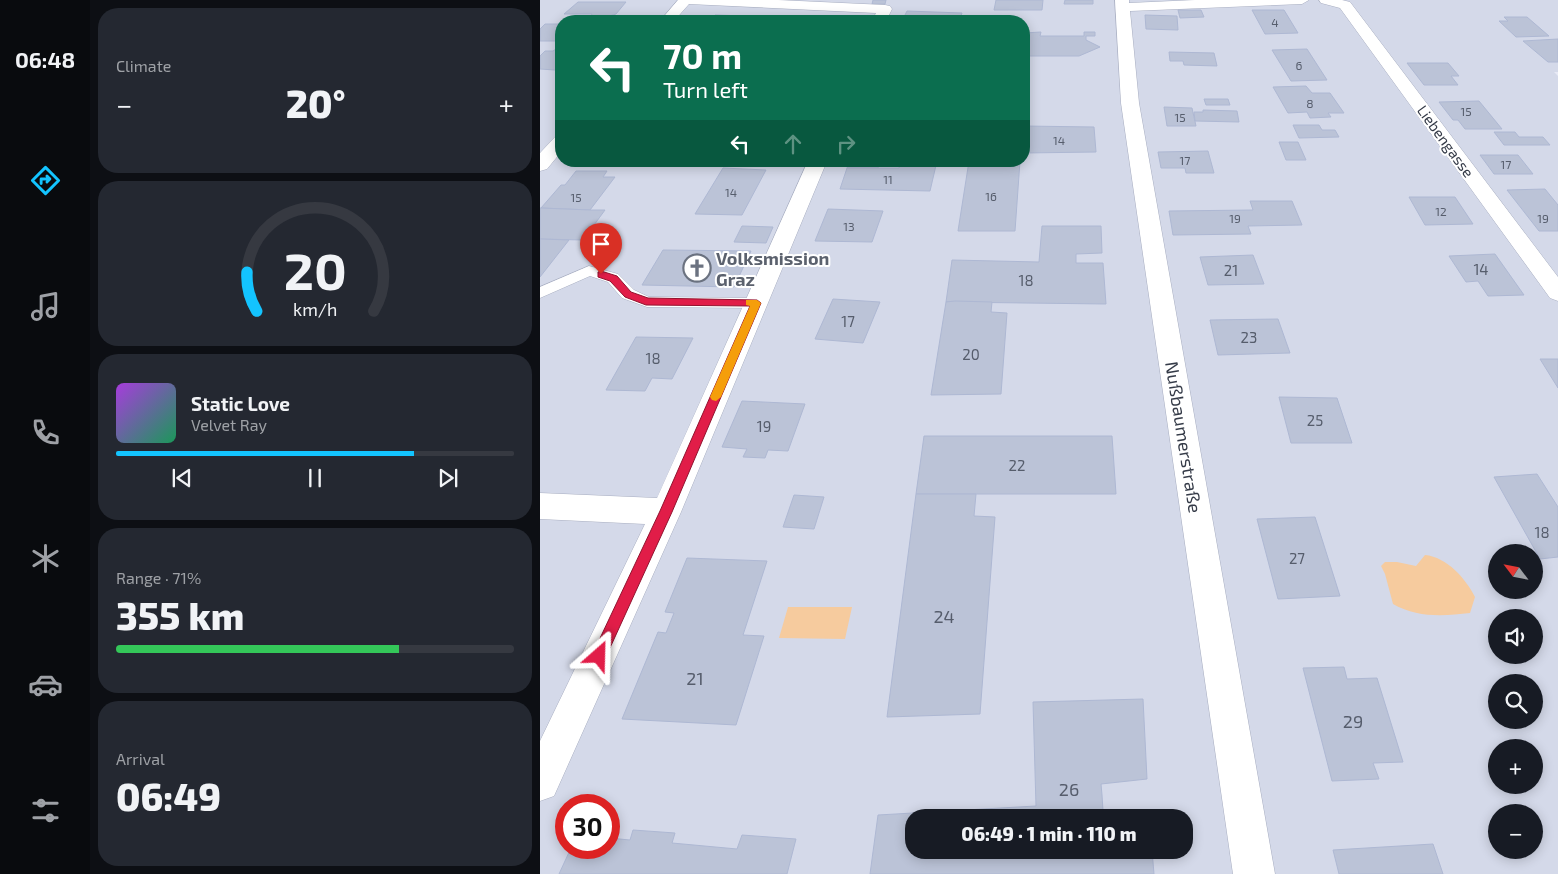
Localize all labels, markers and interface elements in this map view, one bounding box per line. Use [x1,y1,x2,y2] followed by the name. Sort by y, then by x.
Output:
[1271,15,1279,29] house number: 4
[663,34,742,76] text: 70 m
[580,35,645,100] icon: left
[15,46,75,72] text: 06:48
[116,56,171,75] text: Climate
[1296,58,1303,72] house number: 6
[663,76,748,102] text: Turn left
[286,80,345,126] text: 20°
[116,87,132,121] text: −
[499,87,514,121] text: +
[1306,96,1314,110] house number: 8
[1414,101,1478,181] street label: Liebengasse
[1460,104,1472,118] house number: 15
[1174,110,1186,124] house number: 15
[726,130,754,158] icon: left
[779,130,807,158] icon: ahead
[832,130,860,158] icon: right
[1053,133,1065,147] house number: 14
[1180,153,1190,167] house number: 17
[1501,157,1511,171] house number: 17
[28,163,63,198] icon: directions
[883,172,893,186] house number: 11
[725,185,737,199] house number: 14
[985,189,997,203] house number: 16
[570,190,582,204] house number: 15
[1435,204,1447,218] house number: 12
[1229,211,1241,225] house number: 19
[1537,211,1549,225] house number: 19
[843,219,855,233] house number: 13
[580,223,622,274] pin
[587,230,615,258] icon: arrive
[283,238,347,300] text: 20
[716,247,829,290] place label: Volksmission Graz
[682,253,712,283] church icon: Volksmission Graz
[1473,260,1489,278] house number: 14
[1224,261,1238,279] house number: 21
[1018,271,1034,289] house number: 18
[28,289,63,324] icon: music
[293,298,337,320] text: km/h
[841,312,855,330] house number: 17
[1241,328,1257,346] house number: 23
[962,345,980,363] house number: 20
[645,349,661,367] house number: 18
[1161,360,1207,514] street label: Nußbaumerstraße
[191,392,290,415] text: Static Love
[1307,411,1323,429] house number: 25
[28,415,63,450] icon: phone
[191,415,267,434] text: Velvet Ray
[757,417,771,435] house number: 19
[1009,456,1025,474] house number: 22
[168,464,196,492] icon: previous
[301,464,329,492] icon: pause
[434,464,462,492] icon: next
[1534,523,1550,541] house number: 18
[28,541,63,576] icon: climate
[1488,544,1542,599] north arrow
[1488,544,1543,859] map controls
[1289,549,1305,567] house number: 27
[116,568,201,587] text: Range · 71%
[116,592,244,638] text: 355 km
[933,605,955,627] house number: 24
[1488,609,1543,664] button: sound
[572,629,624,681] position arrow
[28,667,63,702] icon: car
[686,667,704,689] house number: 21
[1488,674,1543,729] button: search
[1343,710,1363,732] house number: 29
[1488,739,1543,794] button: +
[116,749,165,768] text: Arrival
[116,773,221,819] text: 06:49
[1059,778,1079,800] house number: 26
[28,793,63,828] icon: filters
[555,794,620,859] speed limit sign: 30
[1488,804,1543,859] button: −
[961,822,1137,845] text: 06:49 · 1 min · 110 m

